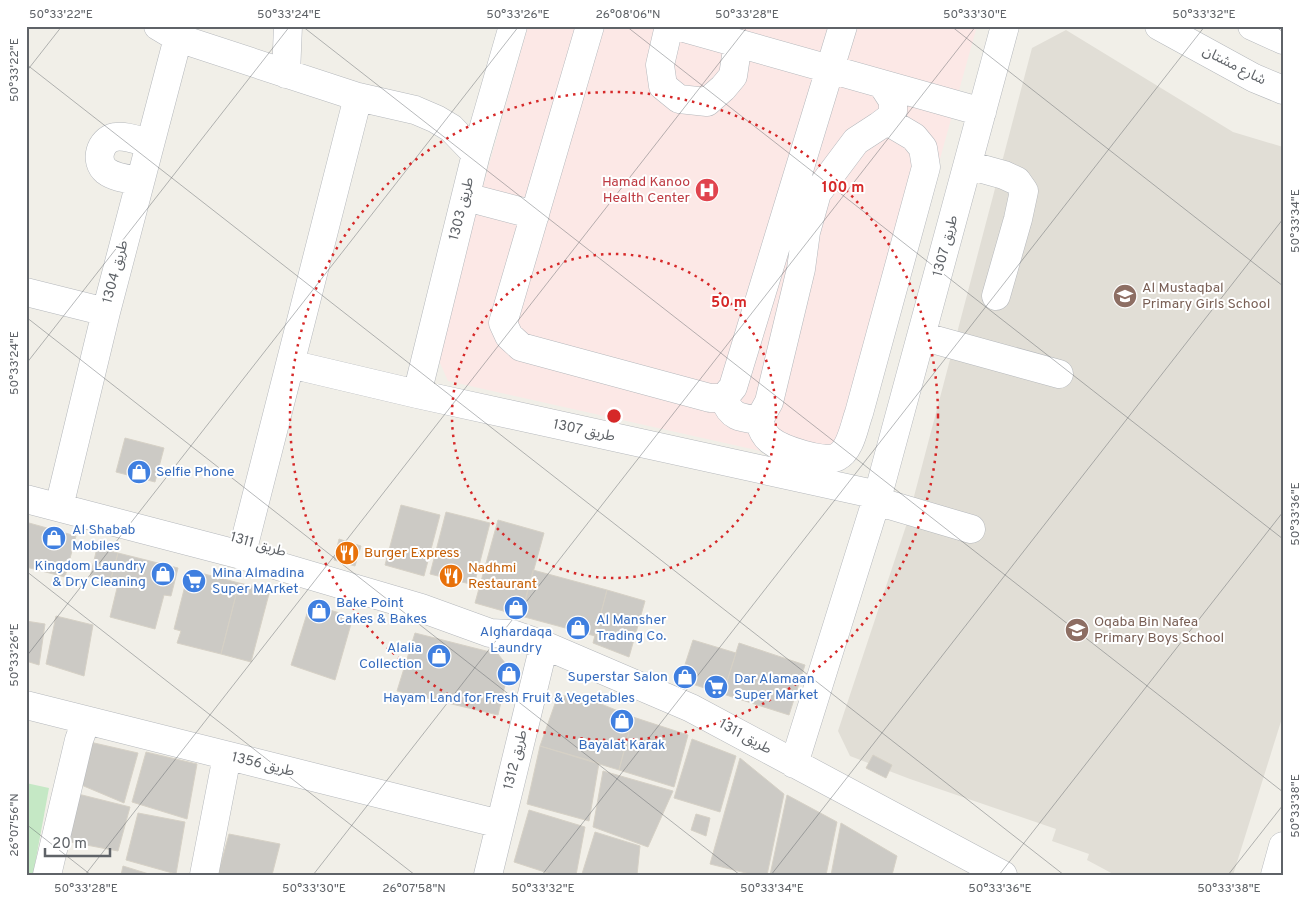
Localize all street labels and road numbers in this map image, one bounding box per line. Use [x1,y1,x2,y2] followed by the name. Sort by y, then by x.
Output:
[1199,43,1268,90] street label: شارع مشتان
[446,176,478,242] street label: طريق 1303
[930,213,962,279] street label: طريق 1307
[99,239,133,305] street label: طريق 1304
[552,416,616,446] street label: طريق 1307
[228,529,288,561] street label: طريق 1311
[716,716,774,758] street label: طريق 1311
[500,728,532,792] street label: طريق 1312
[230,749,296,781] street label: طريق 1356

